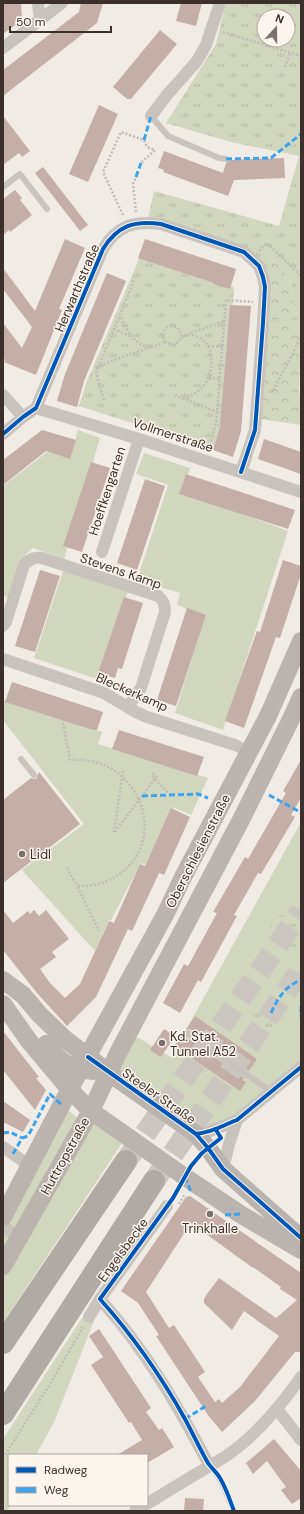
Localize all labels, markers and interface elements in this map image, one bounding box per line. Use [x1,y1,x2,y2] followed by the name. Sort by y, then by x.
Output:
[10,8,111,34] scale bar
[256,8,296,48] north arrow
[273,11,286,27] text: N
[16,14,45,30] text: 50 m
[51,241,103,335] street label: Herwarthstraße
[130,414,216,456] street label: Vollmerstraße
[85,444,129,538] street label: Hoeffkengarten
[78,549,164,593] street label: Stevens Kamp
[93,669,171,715] street label: Bleckerkamp
[162,791,234,911] street label: Oberschlesienstraße
[30,846,51,863] place label: Lidl
[17,849,27,859] marker: Lidl
[170,1028,236,1060] place label: Kd. Stat. Tunnel A52
[157,1038,167,1048] marker: Kd. Stat. Tunnel A52
[119,1064,199,1128] street label: Steeler Straße
[37,1114,93,1198] street label: Huttropstraße
[205,1209,215,1219] marker: Trinkhalle
[94,1215,152,1285] street label: Engelsbecke
[182,1220,238,1237] place label: Trinkhalle
[8,1454,148,1506] legend
[44,1462,88,1478] text: Radweg
[44,1482,69,1498] text: Weg

